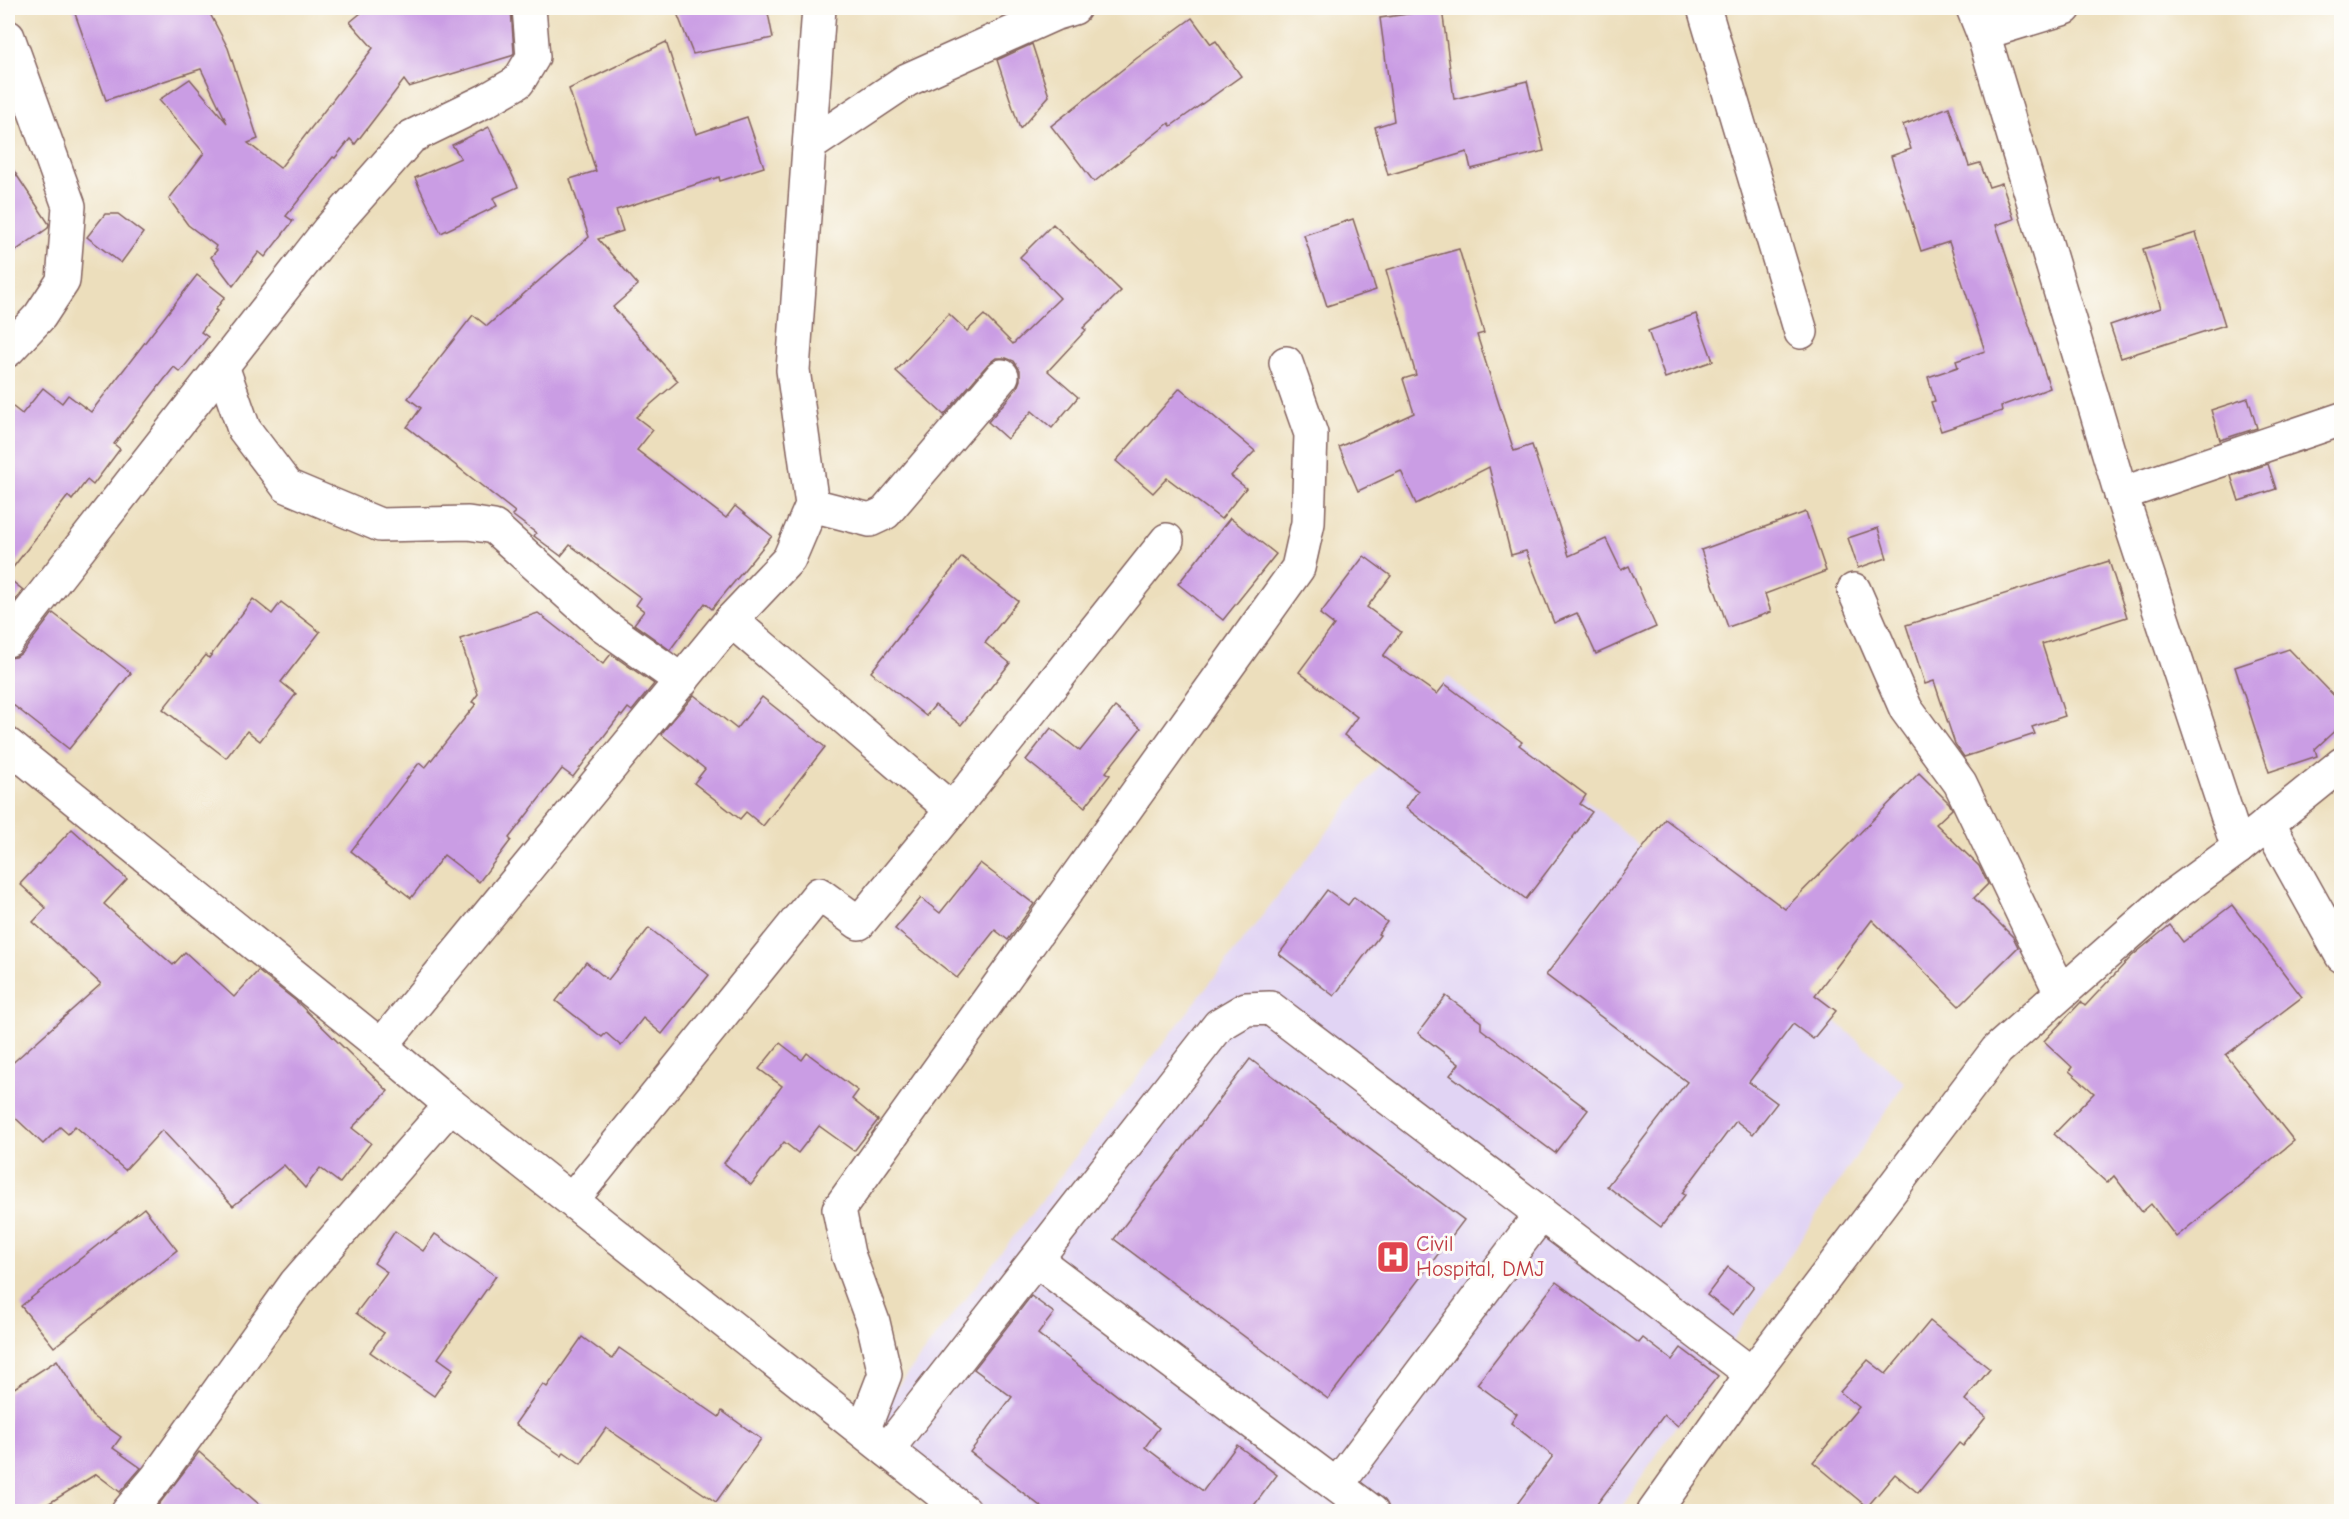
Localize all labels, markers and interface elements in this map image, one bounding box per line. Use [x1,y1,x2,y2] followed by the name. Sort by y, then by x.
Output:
[1416,1231,1544,1282] place label: Civil Hospital, DMJ
[1375,1239,1411,1275] hospital icon: Civil Hospital, DMJ

